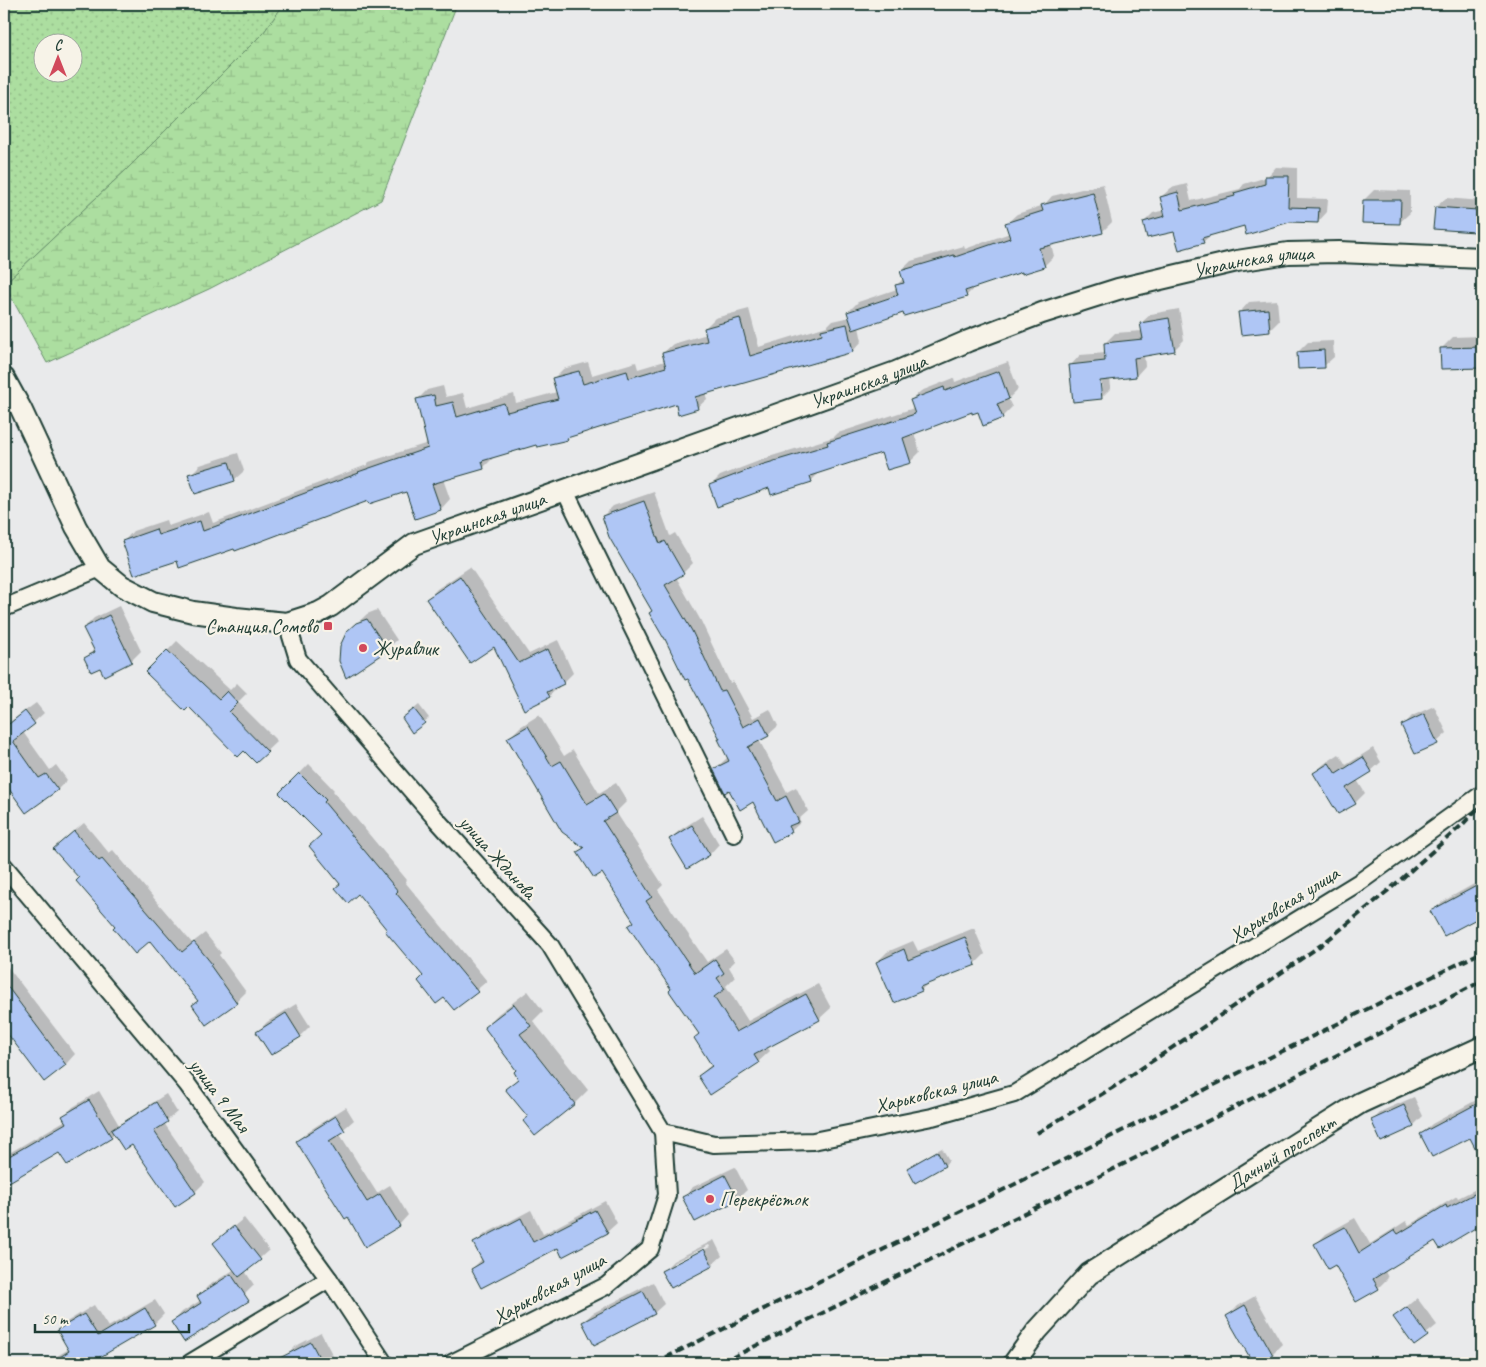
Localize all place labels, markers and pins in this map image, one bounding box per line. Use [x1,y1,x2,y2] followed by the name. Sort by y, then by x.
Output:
[206,614,319,639] place label: Станция Сомово
[322,620,334,632] marker: Станция Сомово
[373,636,440,661] place label: Журавлик
[357,642,369,654] marker: Журавлик
[720,1187,809,1212] place label: Перекрёсток
[704,1193,716,1205] marker: Перекрёсток

